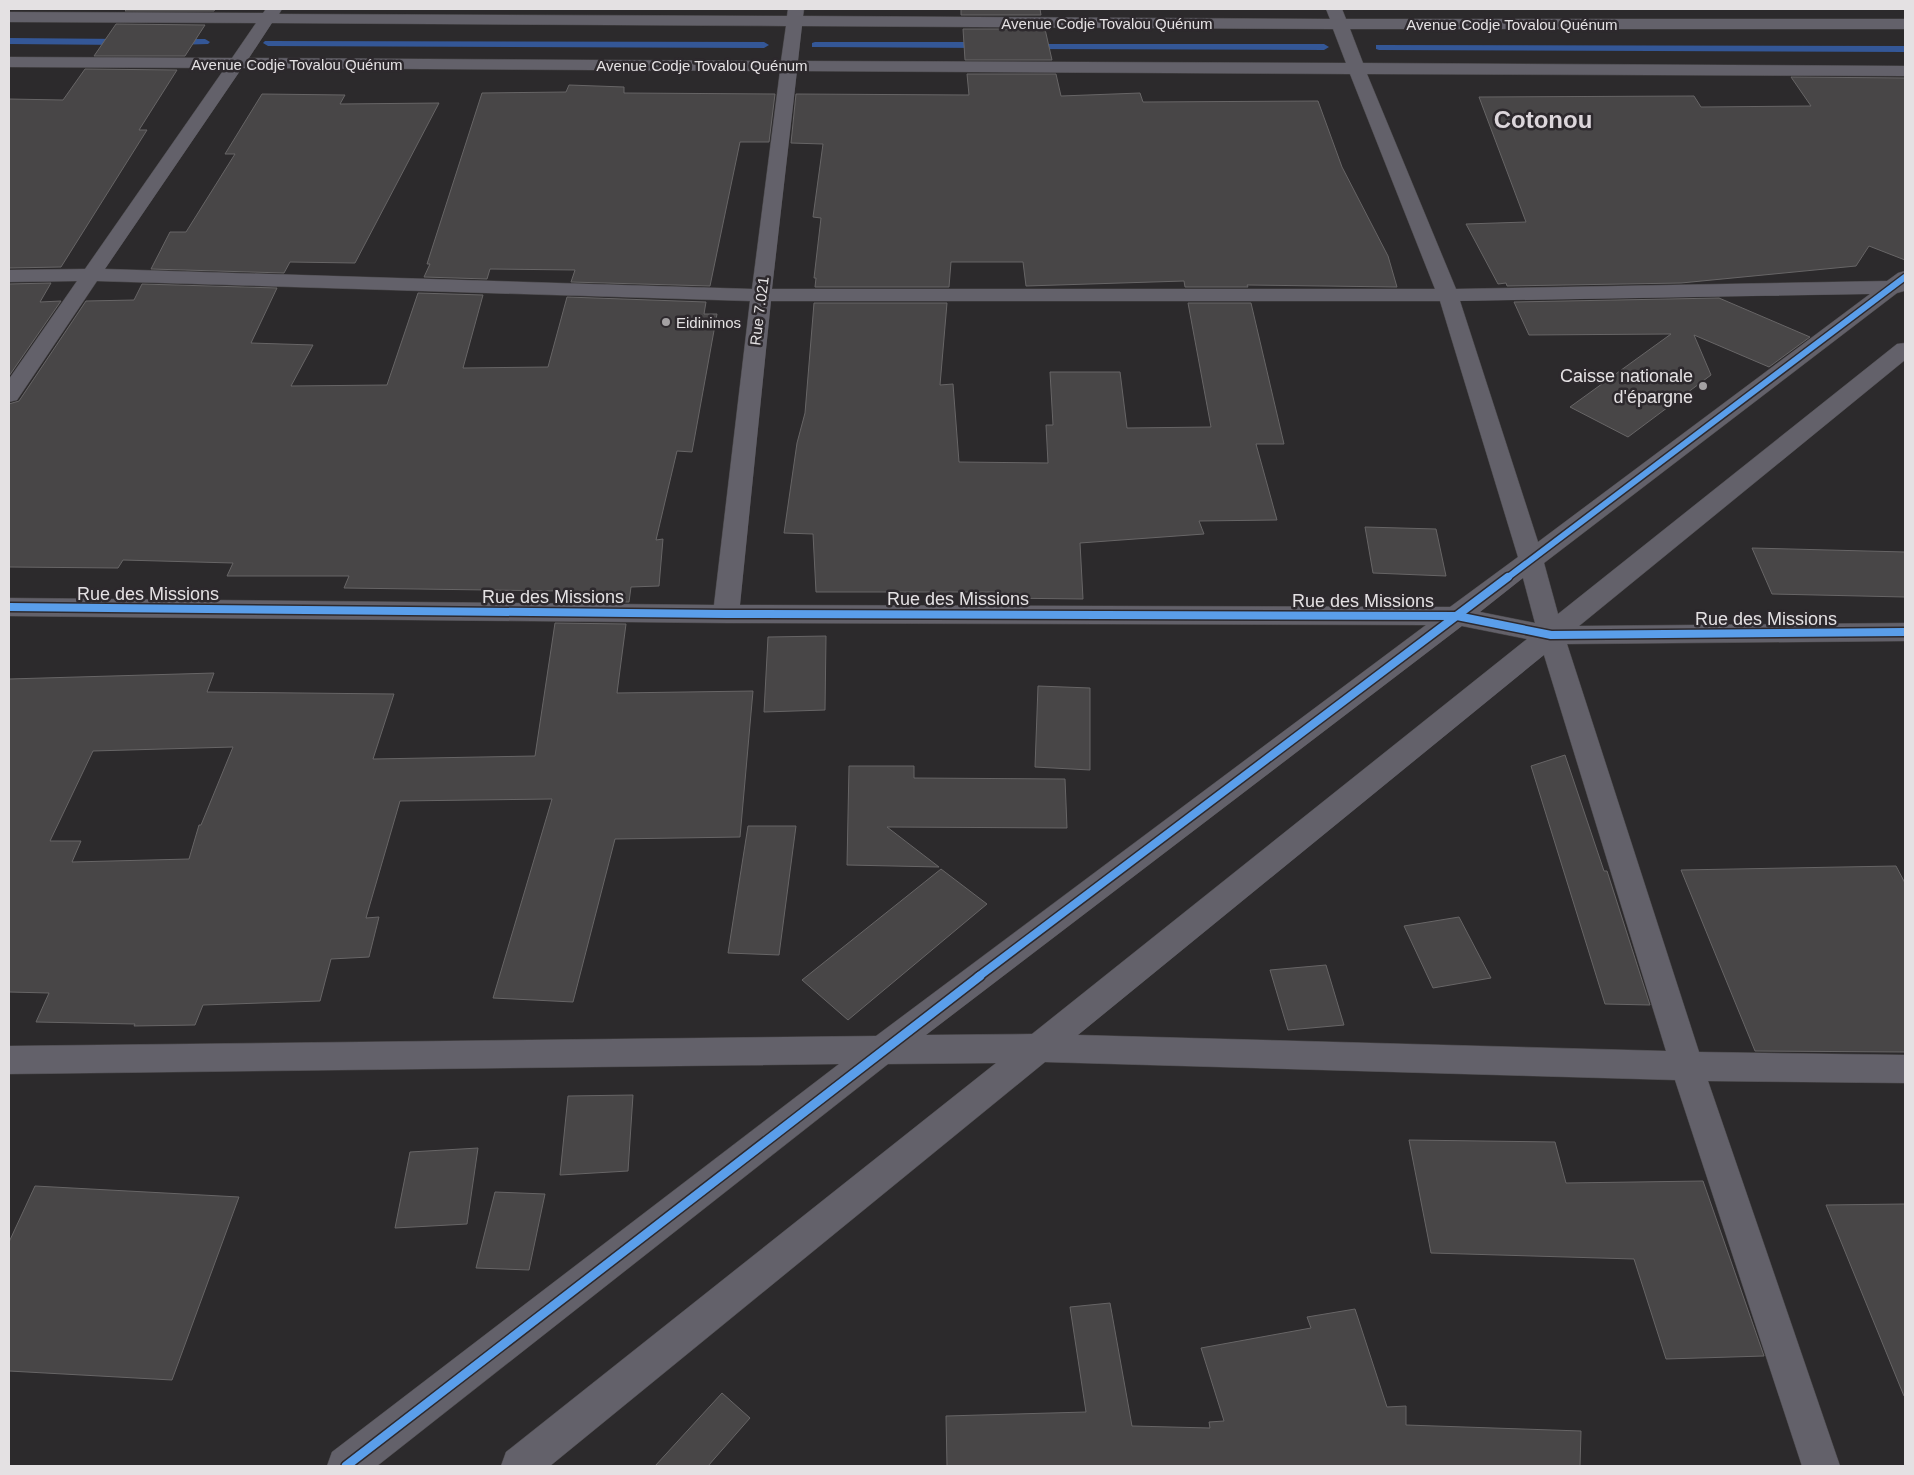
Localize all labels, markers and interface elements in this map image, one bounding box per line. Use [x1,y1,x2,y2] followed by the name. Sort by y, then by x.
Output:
[1001,15,1213,32] street label: Avenue Codje Tovalou Quénum
[1406,16,1618,33] street label: Avenue Codje Tovalou Quénum
[191,56,403,73] street label: Avenue Codje Tovalou Quénum
[596,57,808,74] street label: Avenue Codje Tovalou Quénum
[1494,106,1592,133] district label: Cotonou
[746,276,772,346] street label: Rue 7.021
[676,314,741,331] place label: Eidinimos
[660,316,672,328] marker: Eidinimos
[1560,366,1693,407] place label: Caisse nationale d'épargne
[1697,380,1709,392] marker: Caisse nationale d'épargne
[77,584,219,604] street label: Rue des Missions
[482,587,624,607] street label: Rue des Missions
[887,589,1029,609] street label: Rue des Missions
[1292,591,1434,611] street label: Rue des Missions
[1695,609,1837,629] street label: Rue des Missions

